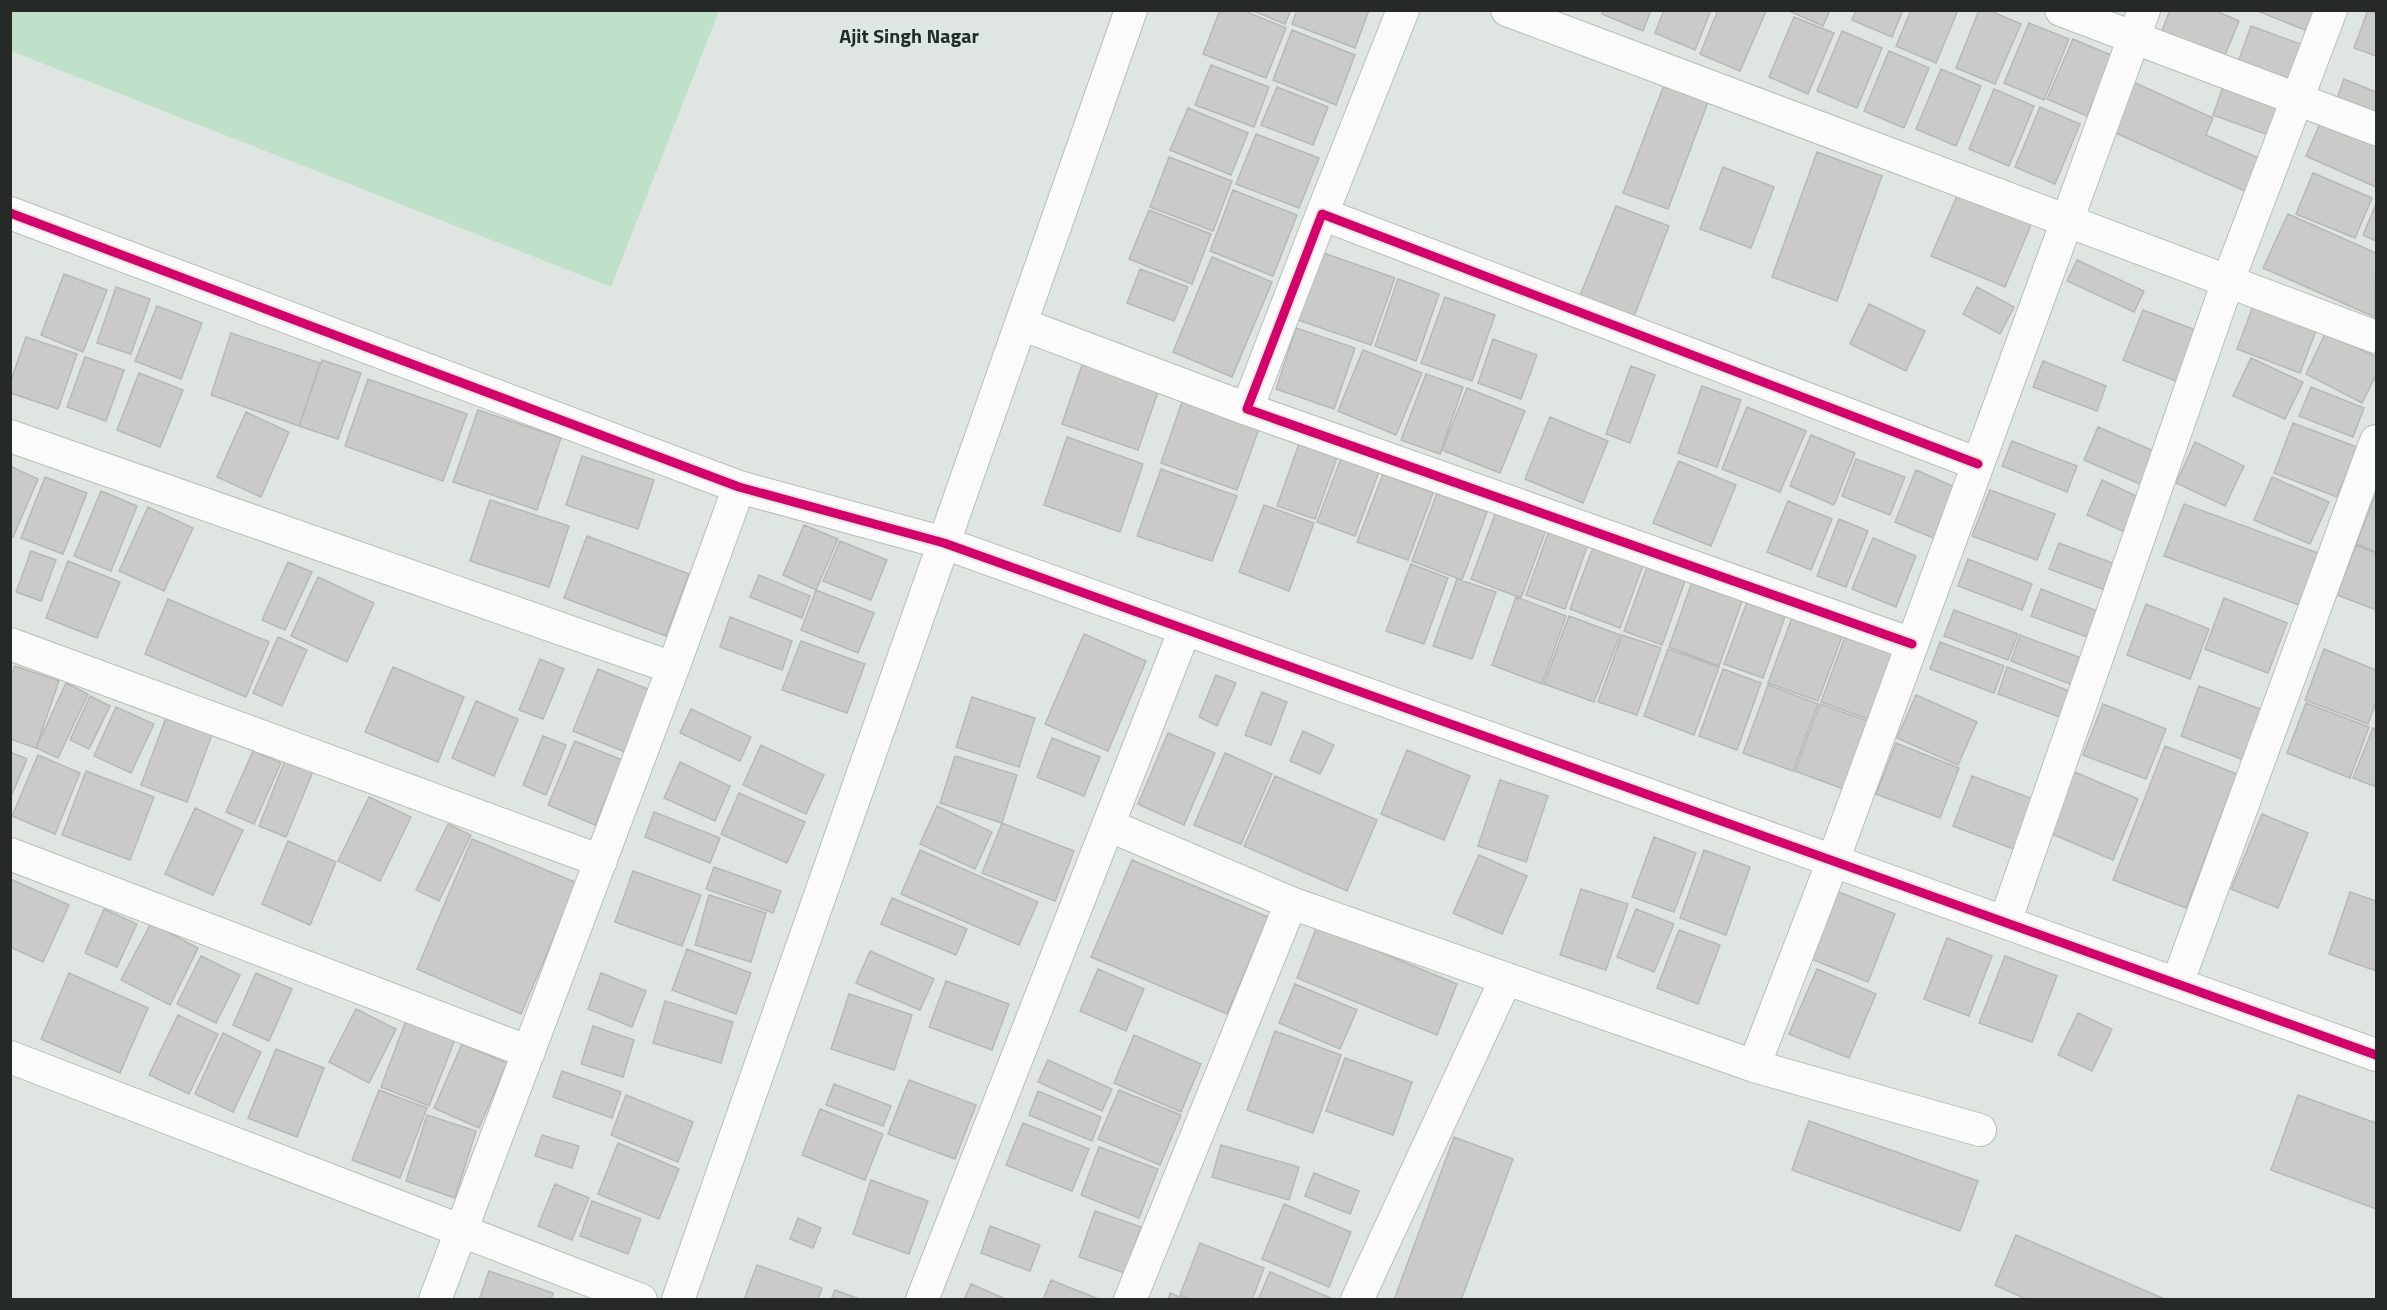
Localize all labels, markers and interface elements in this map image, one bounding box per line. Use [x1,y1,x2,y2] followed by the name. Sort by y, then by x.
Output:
[839,20,979,51] district label: Ajit Singh Nagar

